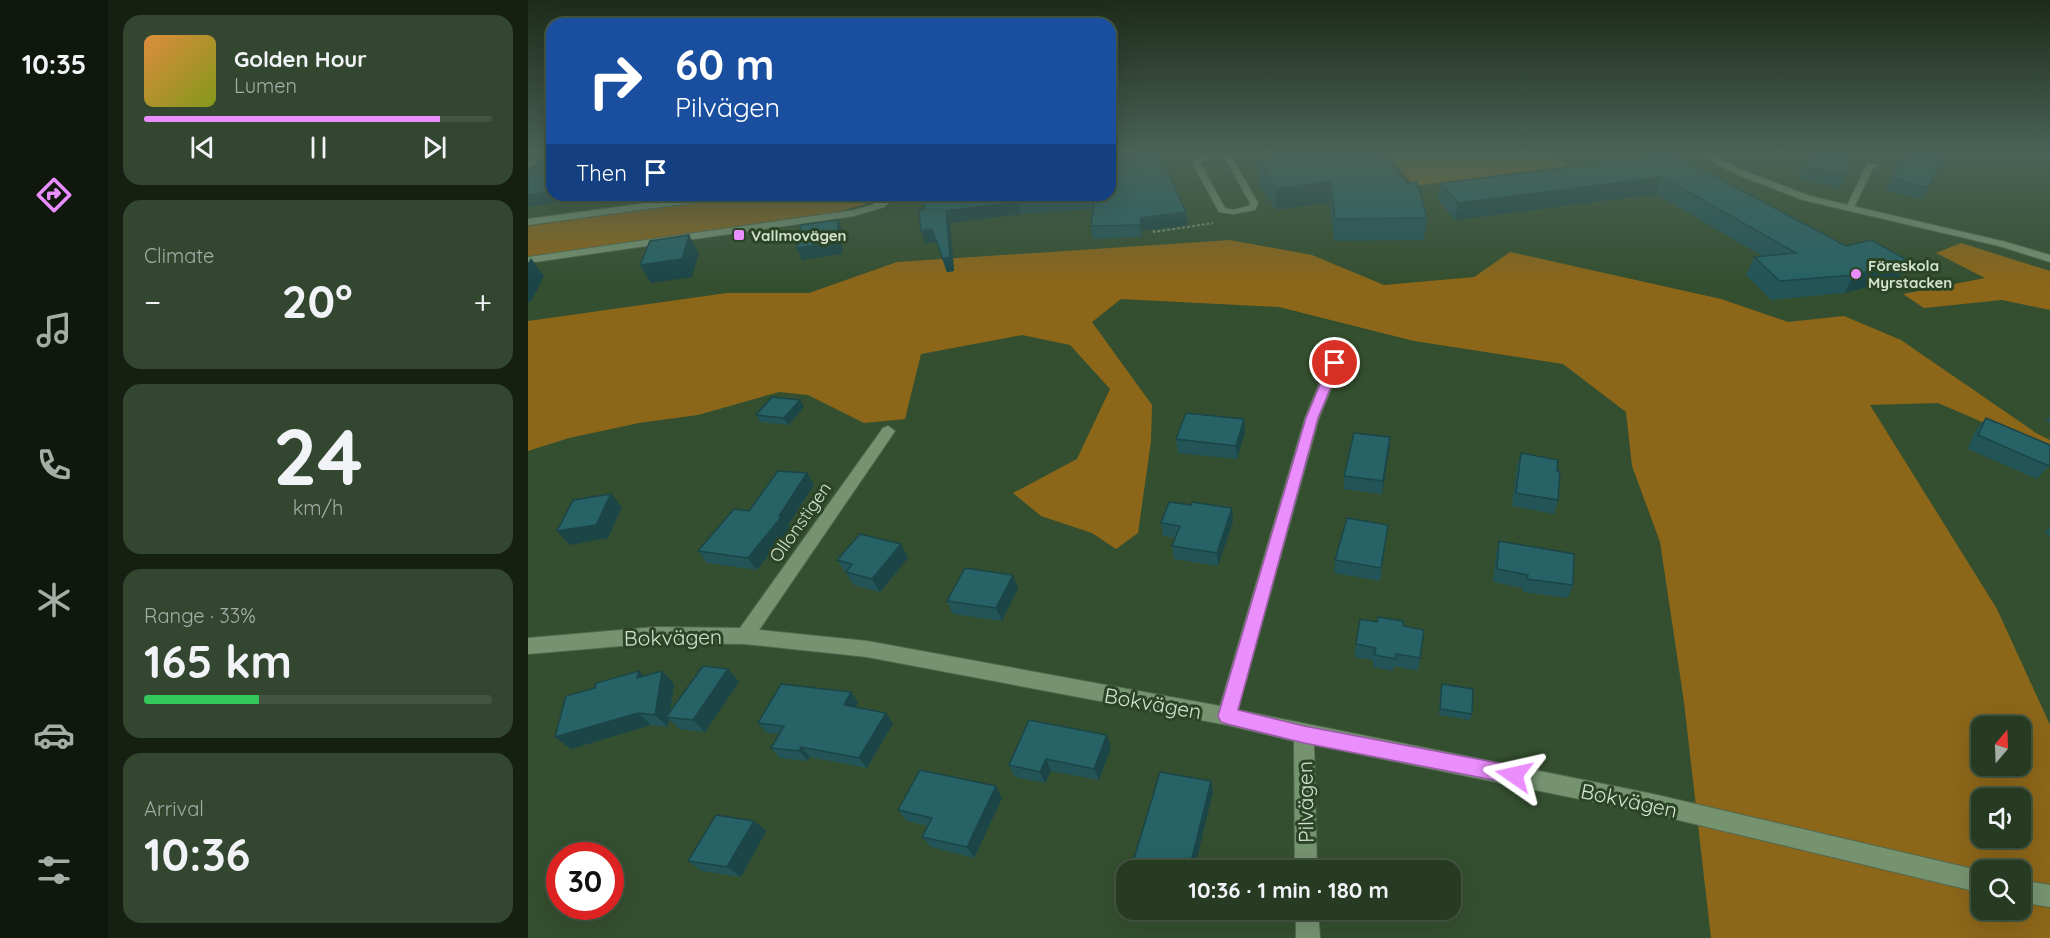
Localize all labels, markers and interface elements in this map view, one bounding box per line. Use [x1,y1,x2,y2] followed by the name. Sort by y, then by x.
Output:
[675,38,775,91] text: 60 m
[576,42,654,120] icon: right
[234,45,367,73] text: Golden Hour
[22,47,86,81] text: 10:35
[234,73,297,98] text: Lumen
[675,90,780,124] text: Pilvägen
[186,131,219,164] icon: previous
[302,131,335,164] icon: pause
[418,131,451,164] icon: next
[639,156,672,189] icon: arrive
[576,159,627,187] text: Then
[33,174,75,216] icon: directions
[751,226,847,245] place label: Vallmovägen
[732,228,746,242] marker: Vallmovägen
[144,243,214,268] text: Climate
[1868,256,1952,292] place label: Föreskola Myrstacken
[1849,267,1863,281] marker: Föreskola Myrstacken
[282,273,353,329] text: 20°
[144,281,161,322] text: −
[473,281,492,322] text: +
[33,309,75,351] icon: music
[1309,337,1360,388] pin
[1318,346,1351,379] icon: arrive
[273,407,363,505] text: 24
[33,444,75,486] icon: phone
[764,477,836,567] street label: Ollonstigen
[293,495,343,520] text: km/h
[33,579,75,621] icon: climate
[144,603,256,628] text: Range · 33%
[624,623,722,651] street label: Bokvägen
[144,633,292,689] text: 165 km
[1102,682,1204,724] street label: Bokvägen
[33,714,75,756] icon: car
[1971,716,2031,776] north arrow
[1971,716,2031,920] map controls
[1482,743,1546,807] position arrow
[1291,761,1319,843] street label: Pilvägen
[1578,777,1680,823] street label: Bokvägen
[1971,788,2031,848] button: sound
[144,796,204,821] text: Arrival
[144,826,250,882] text: 10:36
[546,842,624,920] speed limit sign: 30
[33,849,75,891] icon: filters
[1971,860,2031,920] button: search
[1188,876,1389,904] text: 10:36 · 1 min · 180 m

